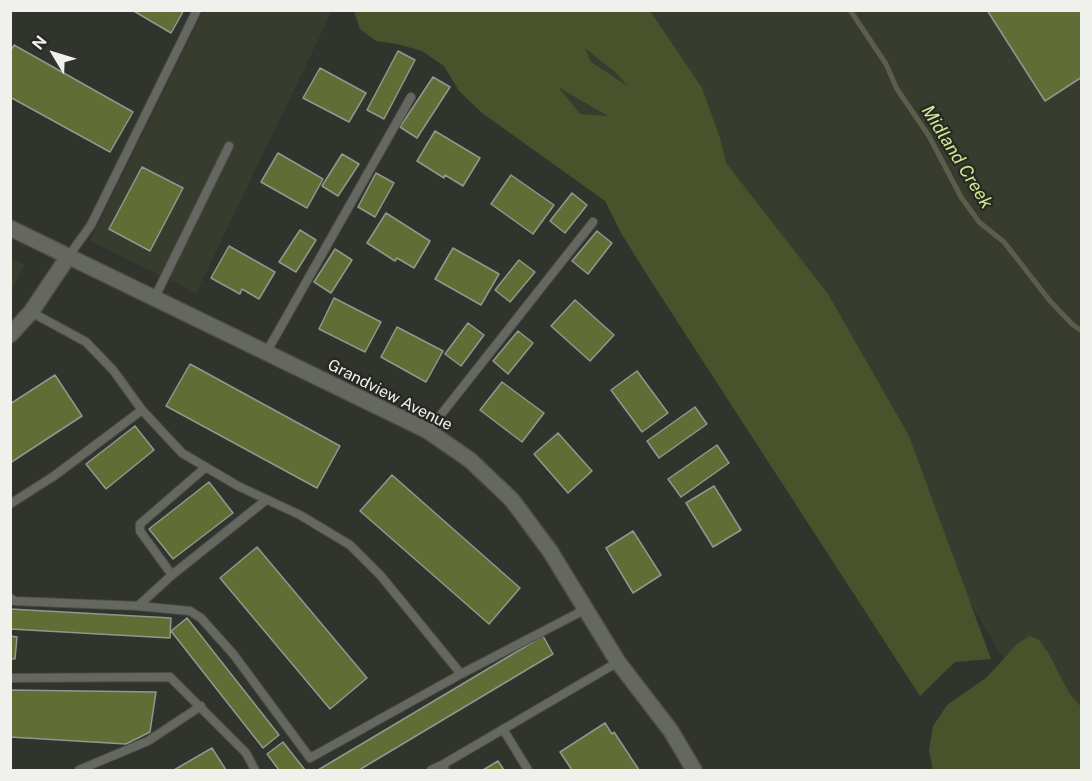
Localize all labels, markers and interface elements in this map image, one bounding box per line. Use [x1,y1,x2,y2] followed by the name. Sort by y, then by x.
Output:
[24,24,84,84] north arrow
[28,32,51,53] text: N
[917,101,997,213] water label: Midland Creek
[324,355,456,435] street label: Grandview Avenue

